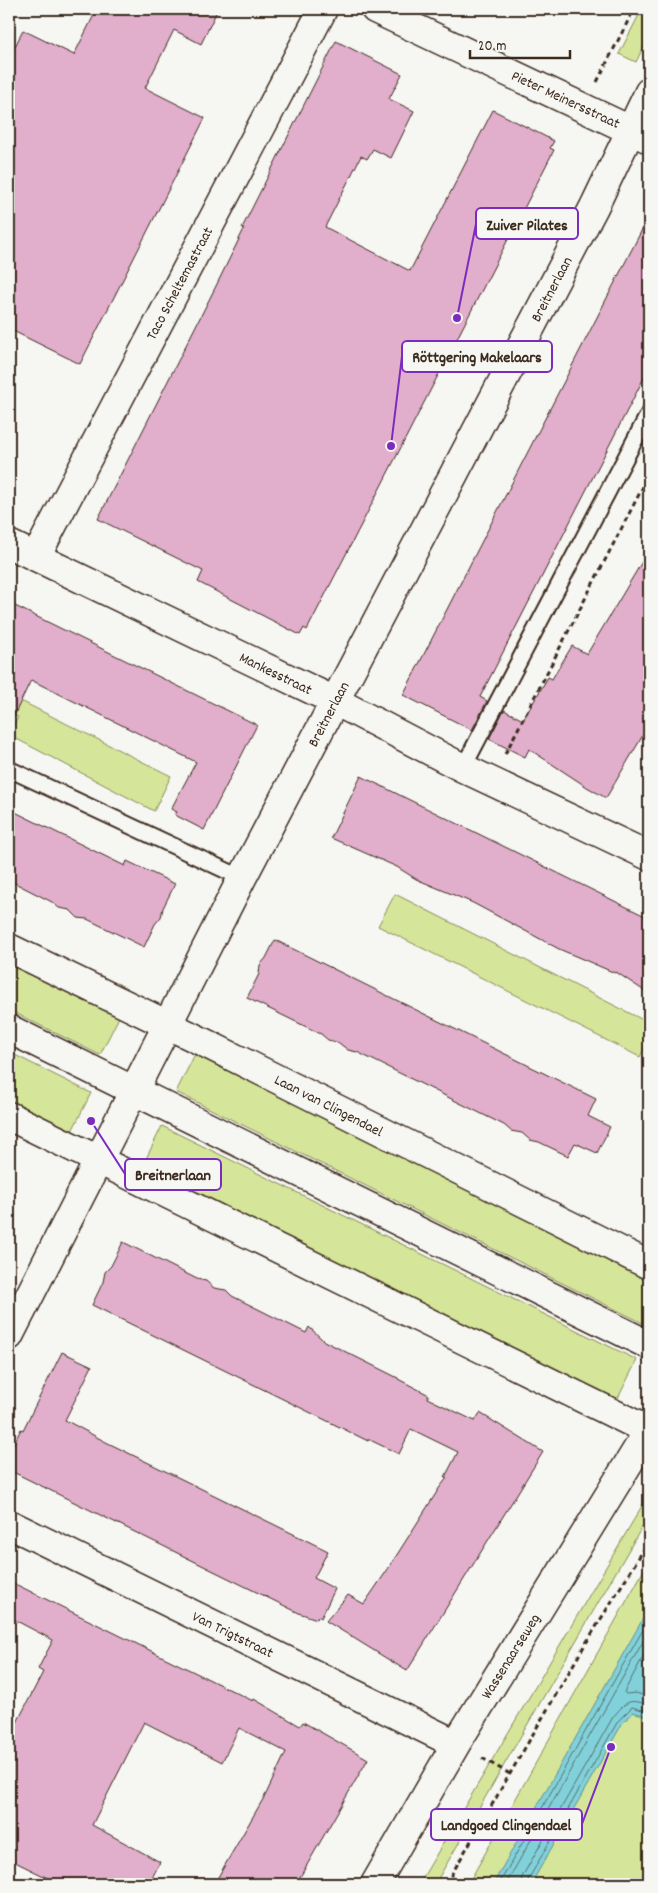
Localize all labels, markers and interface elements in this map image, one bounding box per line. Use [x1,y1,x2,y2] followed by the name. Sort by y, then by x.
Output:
[470,28,570,60] scale bar
[478,36,506,58] text: 20 m
[507,66,624,136] street label: Pieter Meinersstraat
[476,208,578,239] callout: Zuiver Pilates
[486,215,568,238] text: Zuiver Pilates
[142,223,220,344] street label: Taco Scheltemastraat
[526,253,579,327] street label: Breitnerlaan
[402,341,552,372] callout: Röttgering Makelaars
[412,347,542,370] text: Röttgering Makelaars
[235,648,316,702] street label: Mankesstraat
[303,678,356,752] street label: Breitnerlaan
[270,1070,387,1144] street label: Laan van Clingendael
[125,1159,221,1190] callout: Breitnerlaan
[135,1165,211,1188] text: Breitnerlaan
[188,1607,277,1665] street label: Van Trigtstraat
[477,1610,547,1704] street label: Wassenaarseweg
[431,1809,582,1840] callout: Landgoed Clingendael
[441,1815,571,1838] text: Landgoed Clingendael

